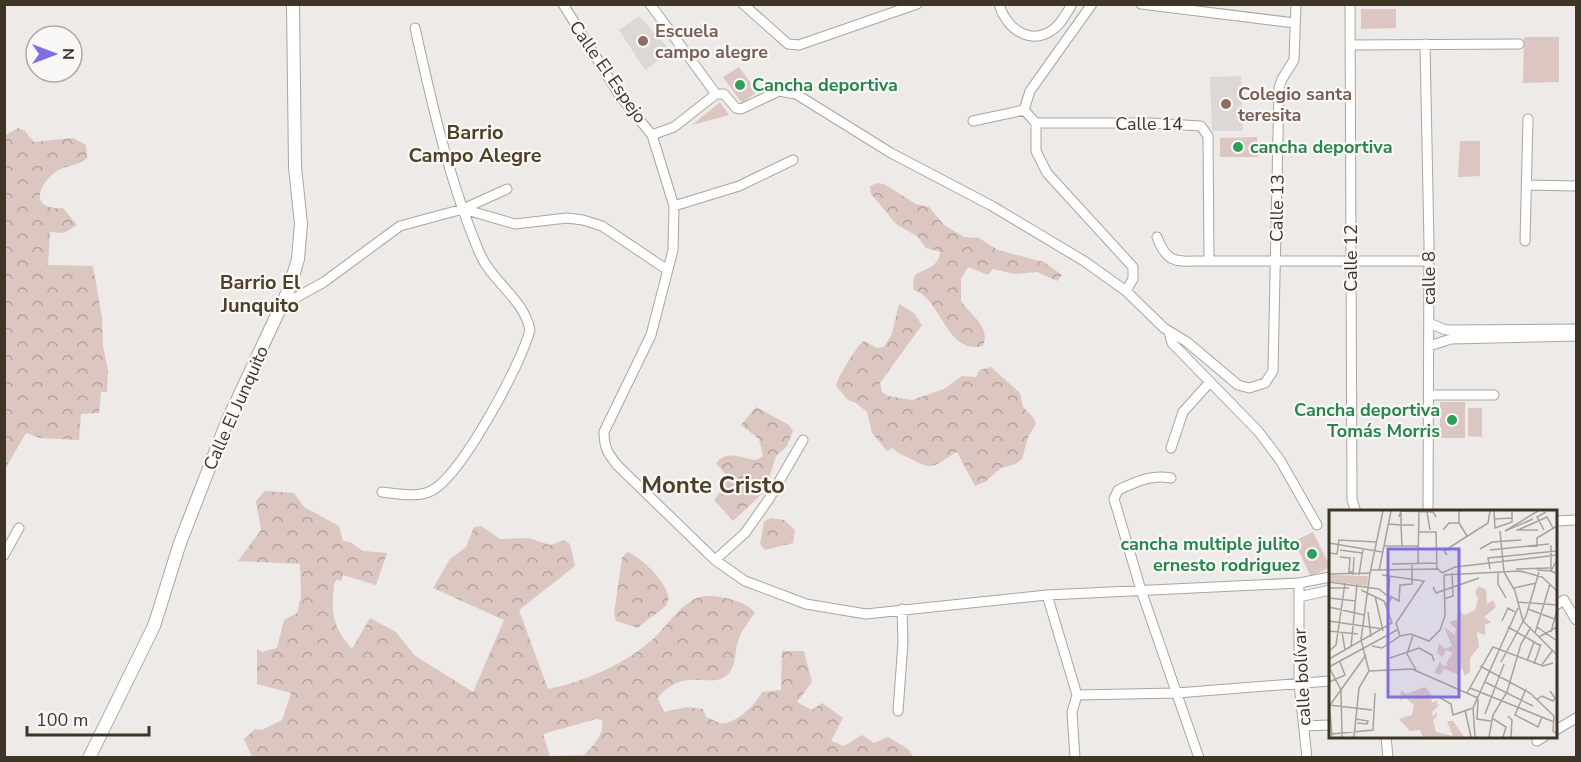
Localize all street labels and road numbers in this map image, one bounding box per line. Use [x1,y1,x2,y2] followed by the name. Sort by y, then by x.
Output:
[564,16,652,128] street label: Calle El Espejo
[1115,112,1183,136] street label: Calle 14
[1264,174,1290,242] street label: Calle 13
[1339,224,1363,292] street label: Calle 12
[1417,251,1441,305] street label: calle 8
[198,342,274,474] street label: Calle El Junquito
[1287,627,1317,726] street label: calle bolívar

